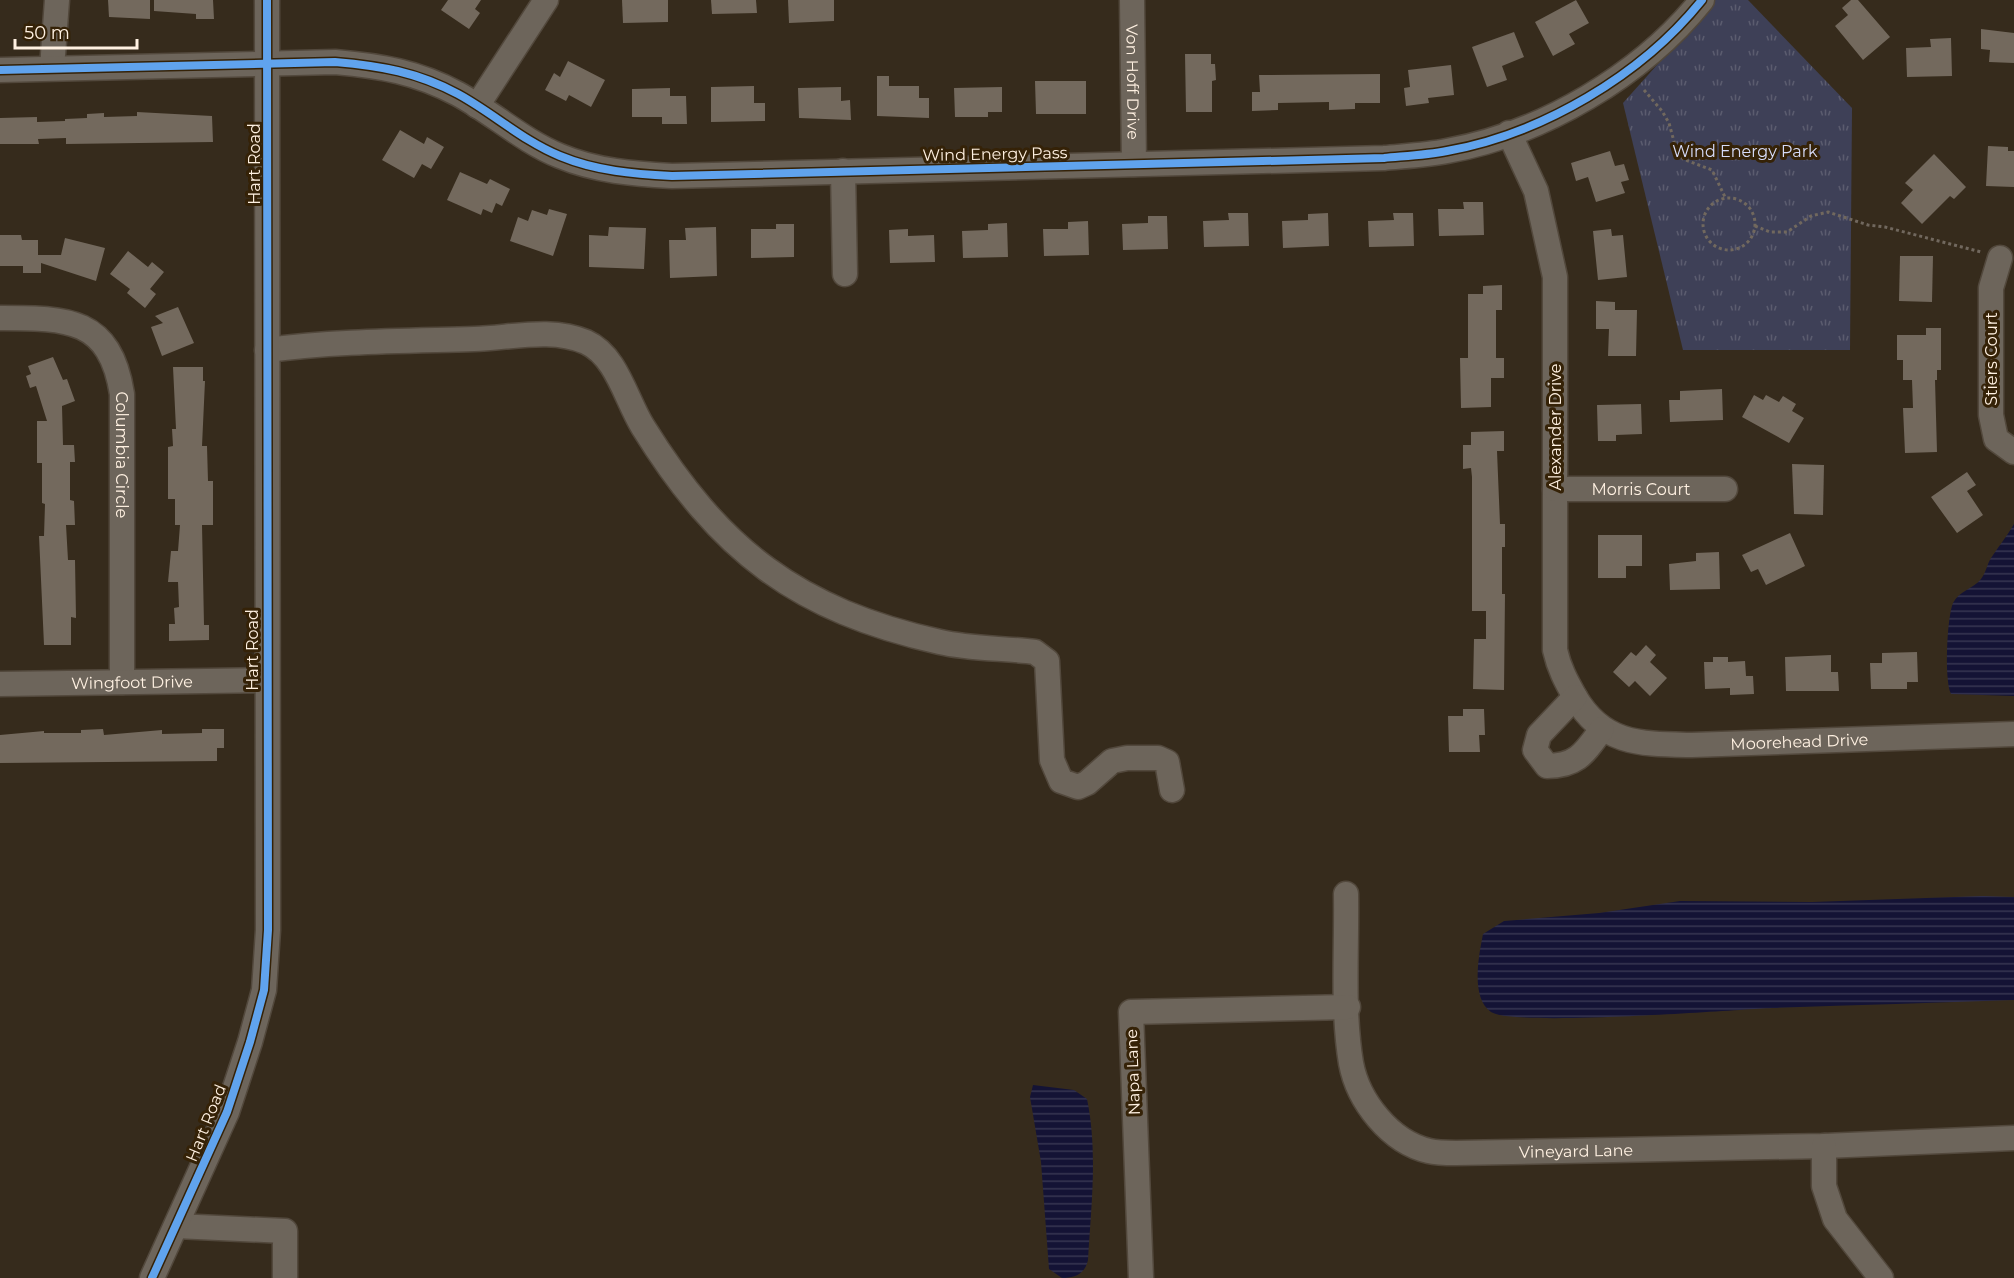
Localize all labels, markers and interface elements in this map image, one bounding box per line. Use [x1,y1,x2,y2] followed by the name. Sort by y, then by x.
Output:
[15,12,136,50] scale bar
[24,22,70,44] text: 50 m
[1123,24,1143,140] street label: Von Hoff Drive
[245,123,264,205] street label: Hart Road
[1672,142,1818,161] park label: Wind Energy Park
[922,143,1068,165] street label: Wind Energy Pass
[1982,312,2001,406] street label: Stiers Court
[1546,364,1565,490] street label: Alexander Drive
[113,391,132,518] street label: Columbia Circle
[1591,480,1691,499] street label: Morris Court
[243,609,262,691] street label: Hart Road
[71,672,193,692] street label: Wingfoot Drive
[1730,729,1869,753] street label: Moorehead Drive
[1122,1029,1144,1115] street label: Napa Lane
[182,1082,230,1164] street label: Hart Road
[1519,1140,1633,1161] street label: Vineyard Lane

